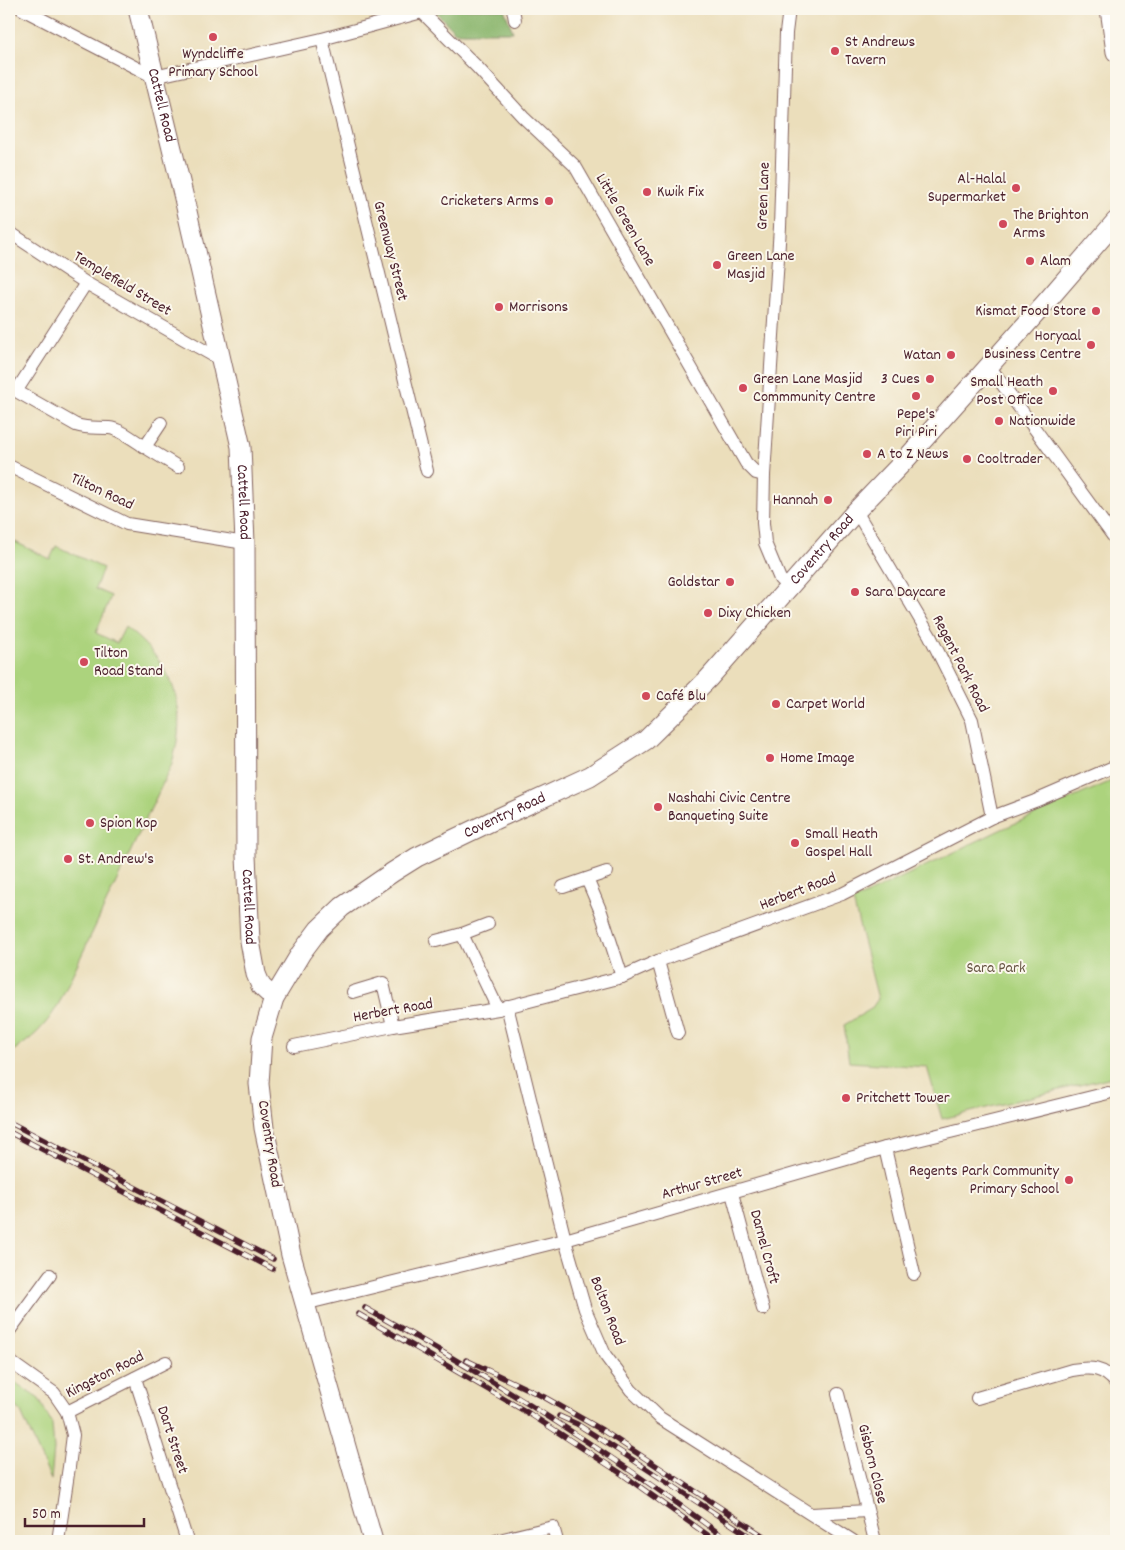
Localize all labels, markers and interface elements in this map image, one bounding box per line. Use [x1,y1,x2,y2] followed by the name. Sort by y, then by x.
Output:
[207,31,219,43] marker: Wyndcliffe Primary School
[845,31,916,72] place label: St Andrews Tavern
[168,43,258,84] place label: Wyndcliffe Primary School
[829,45,841,57] marker: St Andrews Tavern
[141,66,181,145] street label: Cattell Road
[751,162,777,230] street label: Green Lane
[928,168,1006,209] place label: Al-Halal Supermarket
[589,169,661,271] street label: Little Green Lane
[657,181,704,204] place label: Kwik Fix
[1010,182,1022,194] marker: Al-Halal Supermarket
[641,186,653,198] marker: Kwik Fix
[441,190,539,213] place label: Cricketers Arms
[543,195,555,207] marker: Cricketers Arms
[366,199,414,304] street label: Greenway Street
[1013,204,1089,245] place label: The Brighton Arms
[997,218,1009,230] marker: The Brighton Arms
[727,245,795,286] place label: Green Lane Masjid
[69,246,176,322] street label: Templefield Street
[1040,250,1071,273] place label: Alam
[1024,255,1036,267] marker: Alam
[711,259,723,271] marker: Green Lane Masjid
[509,296,569,319] place label: Morrisons
[975,300,1086,323] place label: Kismat Food Store
[493,301,505,313] marker: Morrisons
[1090,305,1102,317] marker: Kismat Food Store
[984,325,1081,366] place label: Horyaal Business Centre
[1085,339,1097,351] marker: Horyaal Business Centre
[904,344,941,367] place label: Watan
[945,349,957,361] marker: Watan
[753,368,875,409] place label: Green Lane Masjid Commmunity Centre
[881,368,920,391] place label: 3 Cues
[970,371,1043,412] place label: Small Heath Post Office
[924,373,936,385] marker: 3 Cues
[737,382,749,394] marker: Green Lane Masjid Commmunity Centre
[1047,385,1059,397] marker: Small Heath Post Office
[910,390,922,402] marker: Pepe's Piri Piri
[895,403,937,444] place label: Pepe's Piri Piri
[1009,410,1076,433] place label: Nationwide
[993,415,1005,427] marker: Nationwide
[877,443,949,466] place label: A to Z News
[861,448,873,460] marker: A to Z News
[977,448,1043,471] place label: Cooltrader
[961,453,973,465] marker: Cooltrader
[230,464,256,540] street label: Cattell Road
[67,467,137,517] street label: Tilton Road
[773,489,818,512] place label: Hannah
[822,494,834,506] marker: Hannah
[784,509,860,590] street label: Coventry Road
[667,571,720,594] place label: Goldstar
[724,576,736,588] marker: Goldstar
[865,581,946,604] place label: Sara Daycare
[849,586,861,598] marker: Sara Daycare
[718,602,791,625] place label: Dixy Chicken
[702,607,714,619] marker: Dixy Chicken
[926,611,994,717] street label: Regent Park Road
[94,642,163,683] place label: Tilton Road Stand
[78,656,90,668] marker: Tilton Road Stand
[656,685,706,708] place label: Café Blu
[640,690,652,702] marker: Café Blu
[786,693,865,716] place label: Carpet World
[770,698,782,710] marker: Carpet World
[780,747,855,770] place label: Home Image
[764,752,776,764] marker: Home Image
[460,786,549,844] street label: Coventry Road
[668,787,791,828] place label: Nashahi Civic Centre Banqueting Suite
[652,801,664,813] marker: Nashahi Civic Centre Banqueting Suite
[100,812,157,835] place label: Spion Kop
[84,817,96,829] marker: Spion Kop
[805,823,878,864] place label: Small Heath Gospel Hall
[789,837,801,849] marker: Small Heath Gospel Hall
[78,848,154,871] place label: St. Andrew's
[62,853,74,865] marker: St. Andrew's
[756,867,840,917] street label: Herbert Road
[235,869,262,945] street label: Cattell Road
[967,957,1025,980] park label: Sara Park
[351,993,435,1029] street label: Herbert Road
[856,1087,950,1110] place label: Pritchett Tower
[840,1092,852,1104] marker: Pritchett Tower
[251,1099,287,1189] street label: Coventry Road
[909,1160,1060,1201] place label: Regents Park Community Primary School
[659,1161,745,1207] street label: Arthur Street
[1063,1174,1075,1186] marker: Regents Park Community Primary School
[743,1207,785,1287] street label: Darnel Croft
[583,1273,631,1349] street label: Bolton Road
[62,1345,148,1405] street label: Kingston Road
[150,1403,194,1477] street label: Dart Street
[851,1422,893,1506] street label: Gisborn Close
[25,1495,144,1527] scale bar
[32,1504,61,1526] text: 50 m

